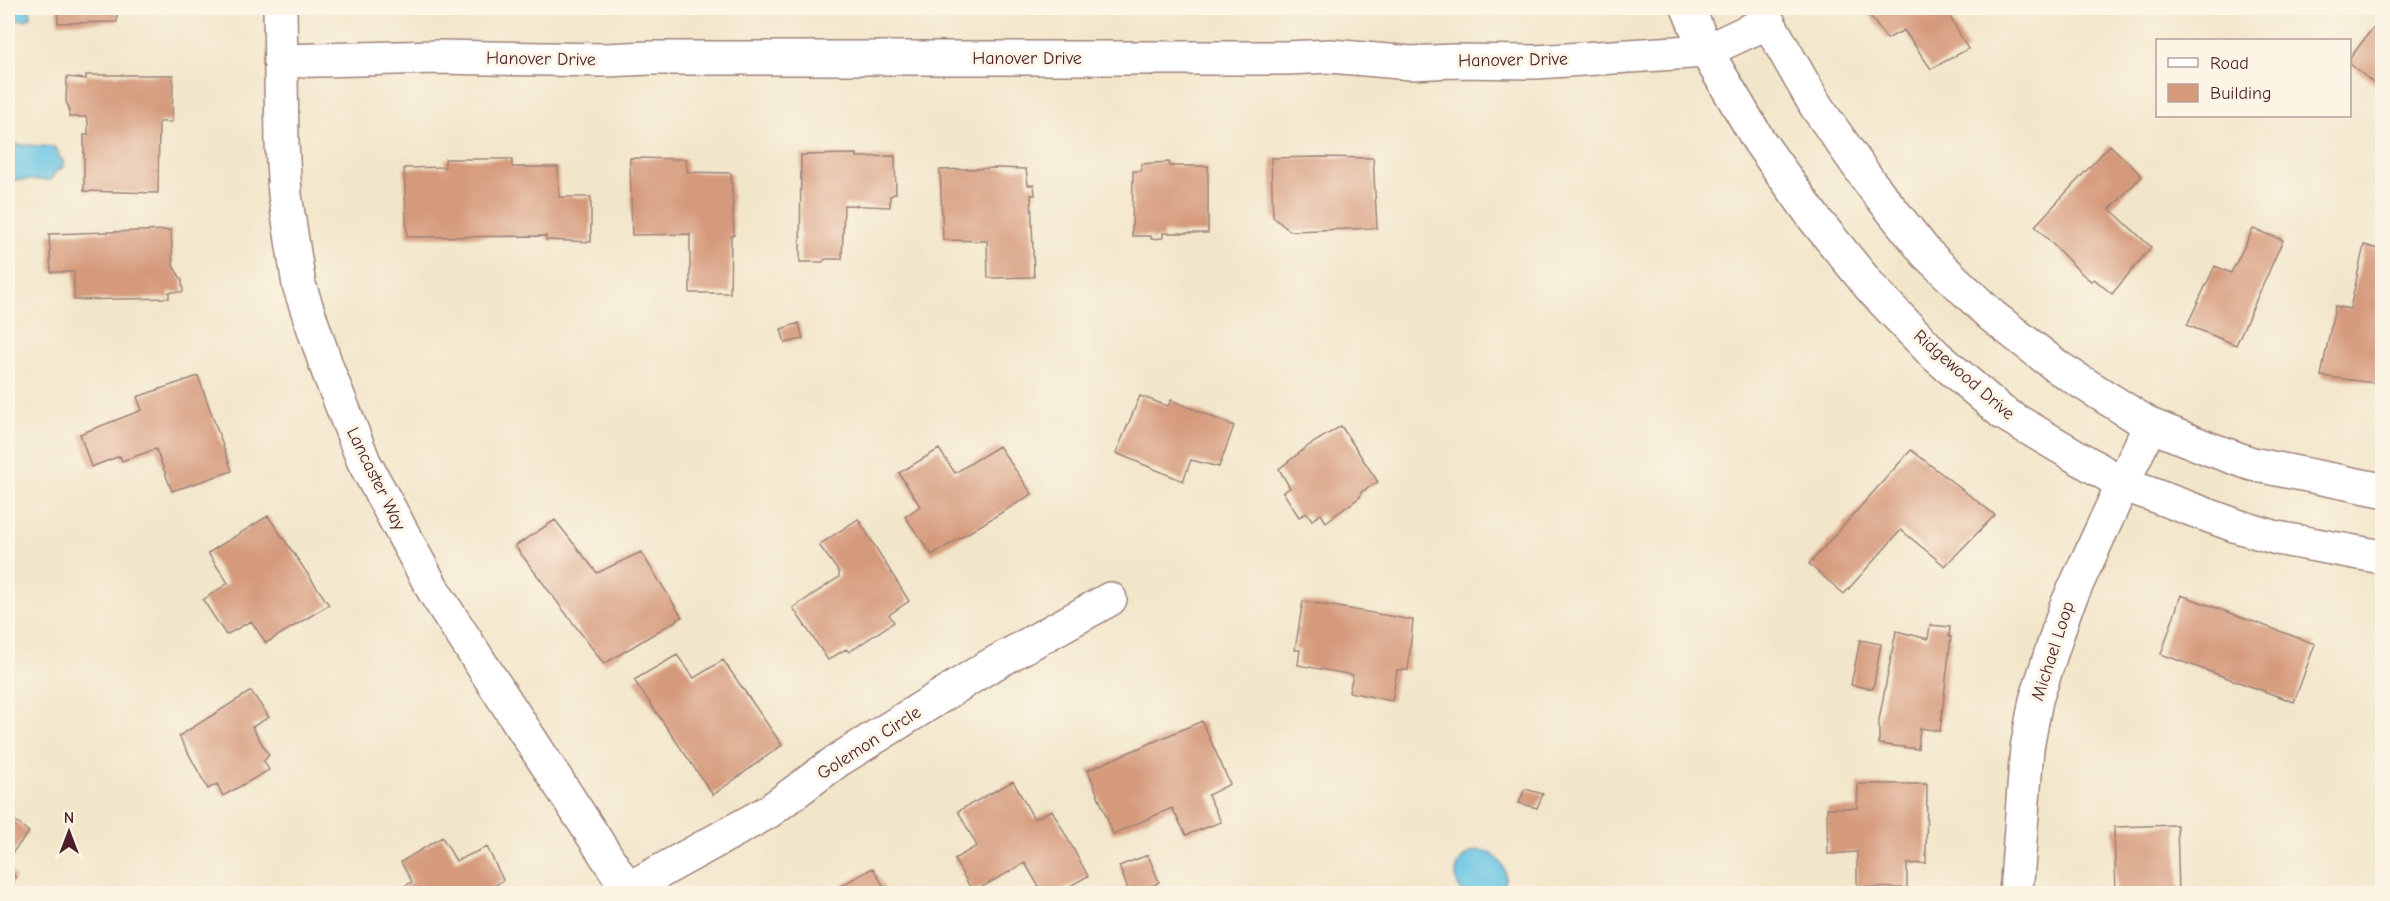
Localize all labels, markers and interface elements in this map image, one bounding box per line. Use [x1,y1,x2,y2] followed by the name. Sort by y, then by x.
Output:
[2156,39,2351,117] legend
[486,48,596,70] street label: Hanover Drive
[972,48,1082,69] street label: Hanover Drive
[1458,49,1568,71] street label: Hanover Drive
[2210,53,2249,74] text: Road
[2210,83,2272,104] text: Building
[1909,326,2019,424] street label: Ridgewood Drive
[342,424,410,535] street label: Lancaster Way
[2027,599,2079,703] street label: Michael Loop
[813,702,925,784] street label: Golemon Circle
[39,802,99,862] north arrow
[64,809,74,827] text: N

